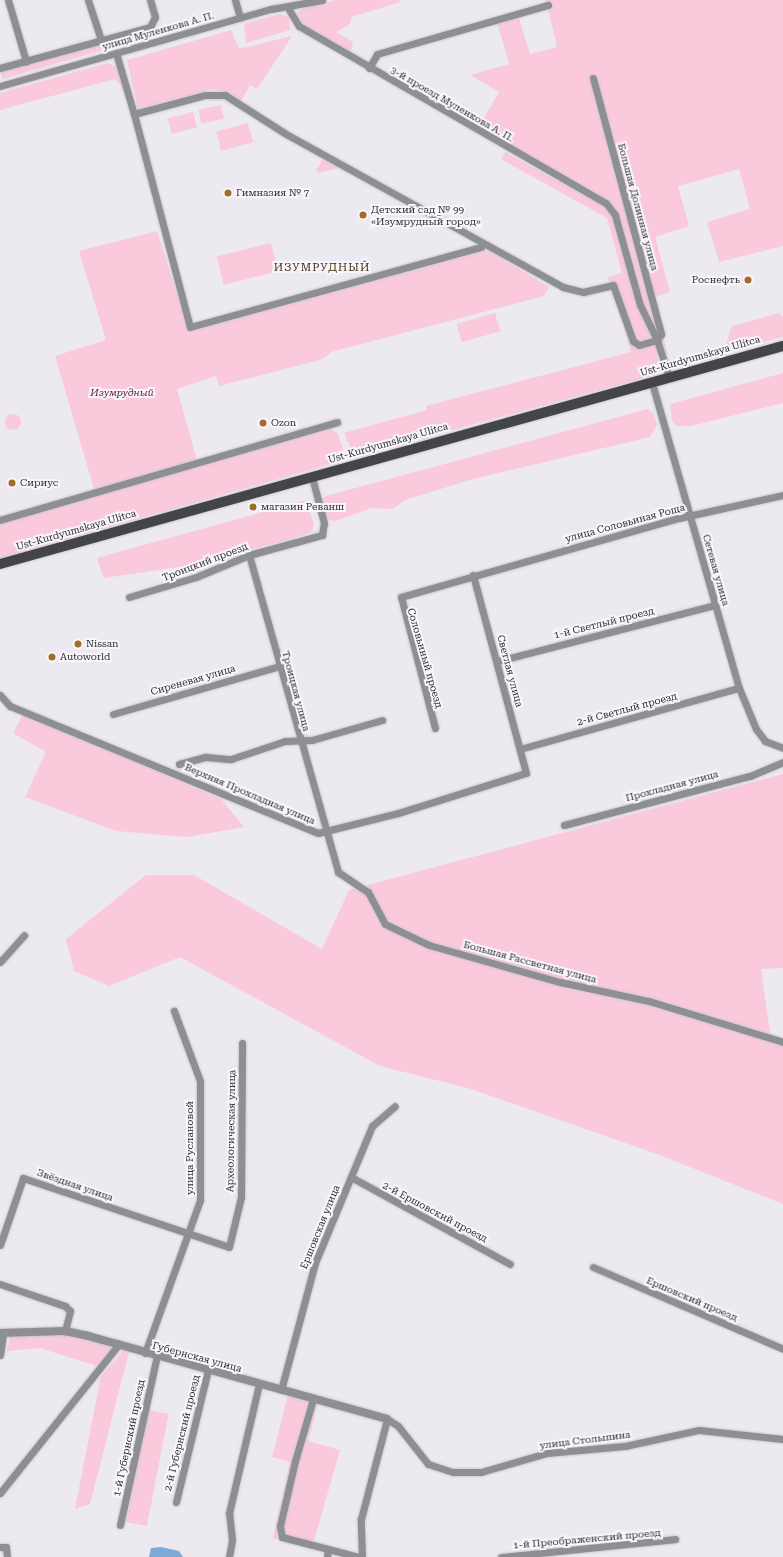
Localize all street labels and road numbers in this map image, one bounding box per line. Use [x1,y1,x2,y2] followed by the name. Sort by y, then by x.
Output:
[101,9,215,53] street label: улица Муленкова А. П.
[388,64,516,144] street label: 3-й проезд Муленкова А. П.
[615,142,661,272] street label: Большая Долинная улица
[639,333,761,379] street label: Ust-Kurdyumskaya Ulitca
[327,420,449,466] street label: Ust-Kurdyumskaya Ulitca
[564,501,686,545] street label: улица Соловьиная Роща
[15,507,137,553] street label: Ust-Kurdyumskaya Ulitca
[700,533,732,607] street label: Сетевая улица
[160,540,250,584] street label: Троицкий проезд
[553,605,655,641] street label: 1-й Светлый проезд
[405,607,445,709] street label: Соловьиный проезд
[495,634,525,708] street label: Светлая улица
[280,650,312,732] street label: Троицкая улица
[149,662,237,698] street label: Сиреневая улица
[576,690,678,728] street label: 2-й Светлый проезд
[183,761,317,827] street label: Верхняя Прохладная улица
[624,768,720,804] street label: Прохладная улица
[462,938,598,986] street label: Большая Рассветная улица
[224,1070,238,1192] street label: Археологическая улица
[184,1101,196,1195] street label: улица Руслановой
[35,1166,115,1204] street label: Звёздная улица
[381,1179,489,1245] street label: 2-й Ершовский проезд
[298,1183,342,1271] street label: Ершовская улица
[645,1274,739,1324] street label: Ершовский проезд
[151,1339,243,1375] street label: Губернская улица
[162,1374,202,1492] street label: 2-й Губернский проезд
[111,1378,147,1498] street label: 1-й Губернский проезд
[539,1428,631,1452] street label: улица Столыпина
[513,1527,661,1551] street label: 1-й Преображенский проезд

